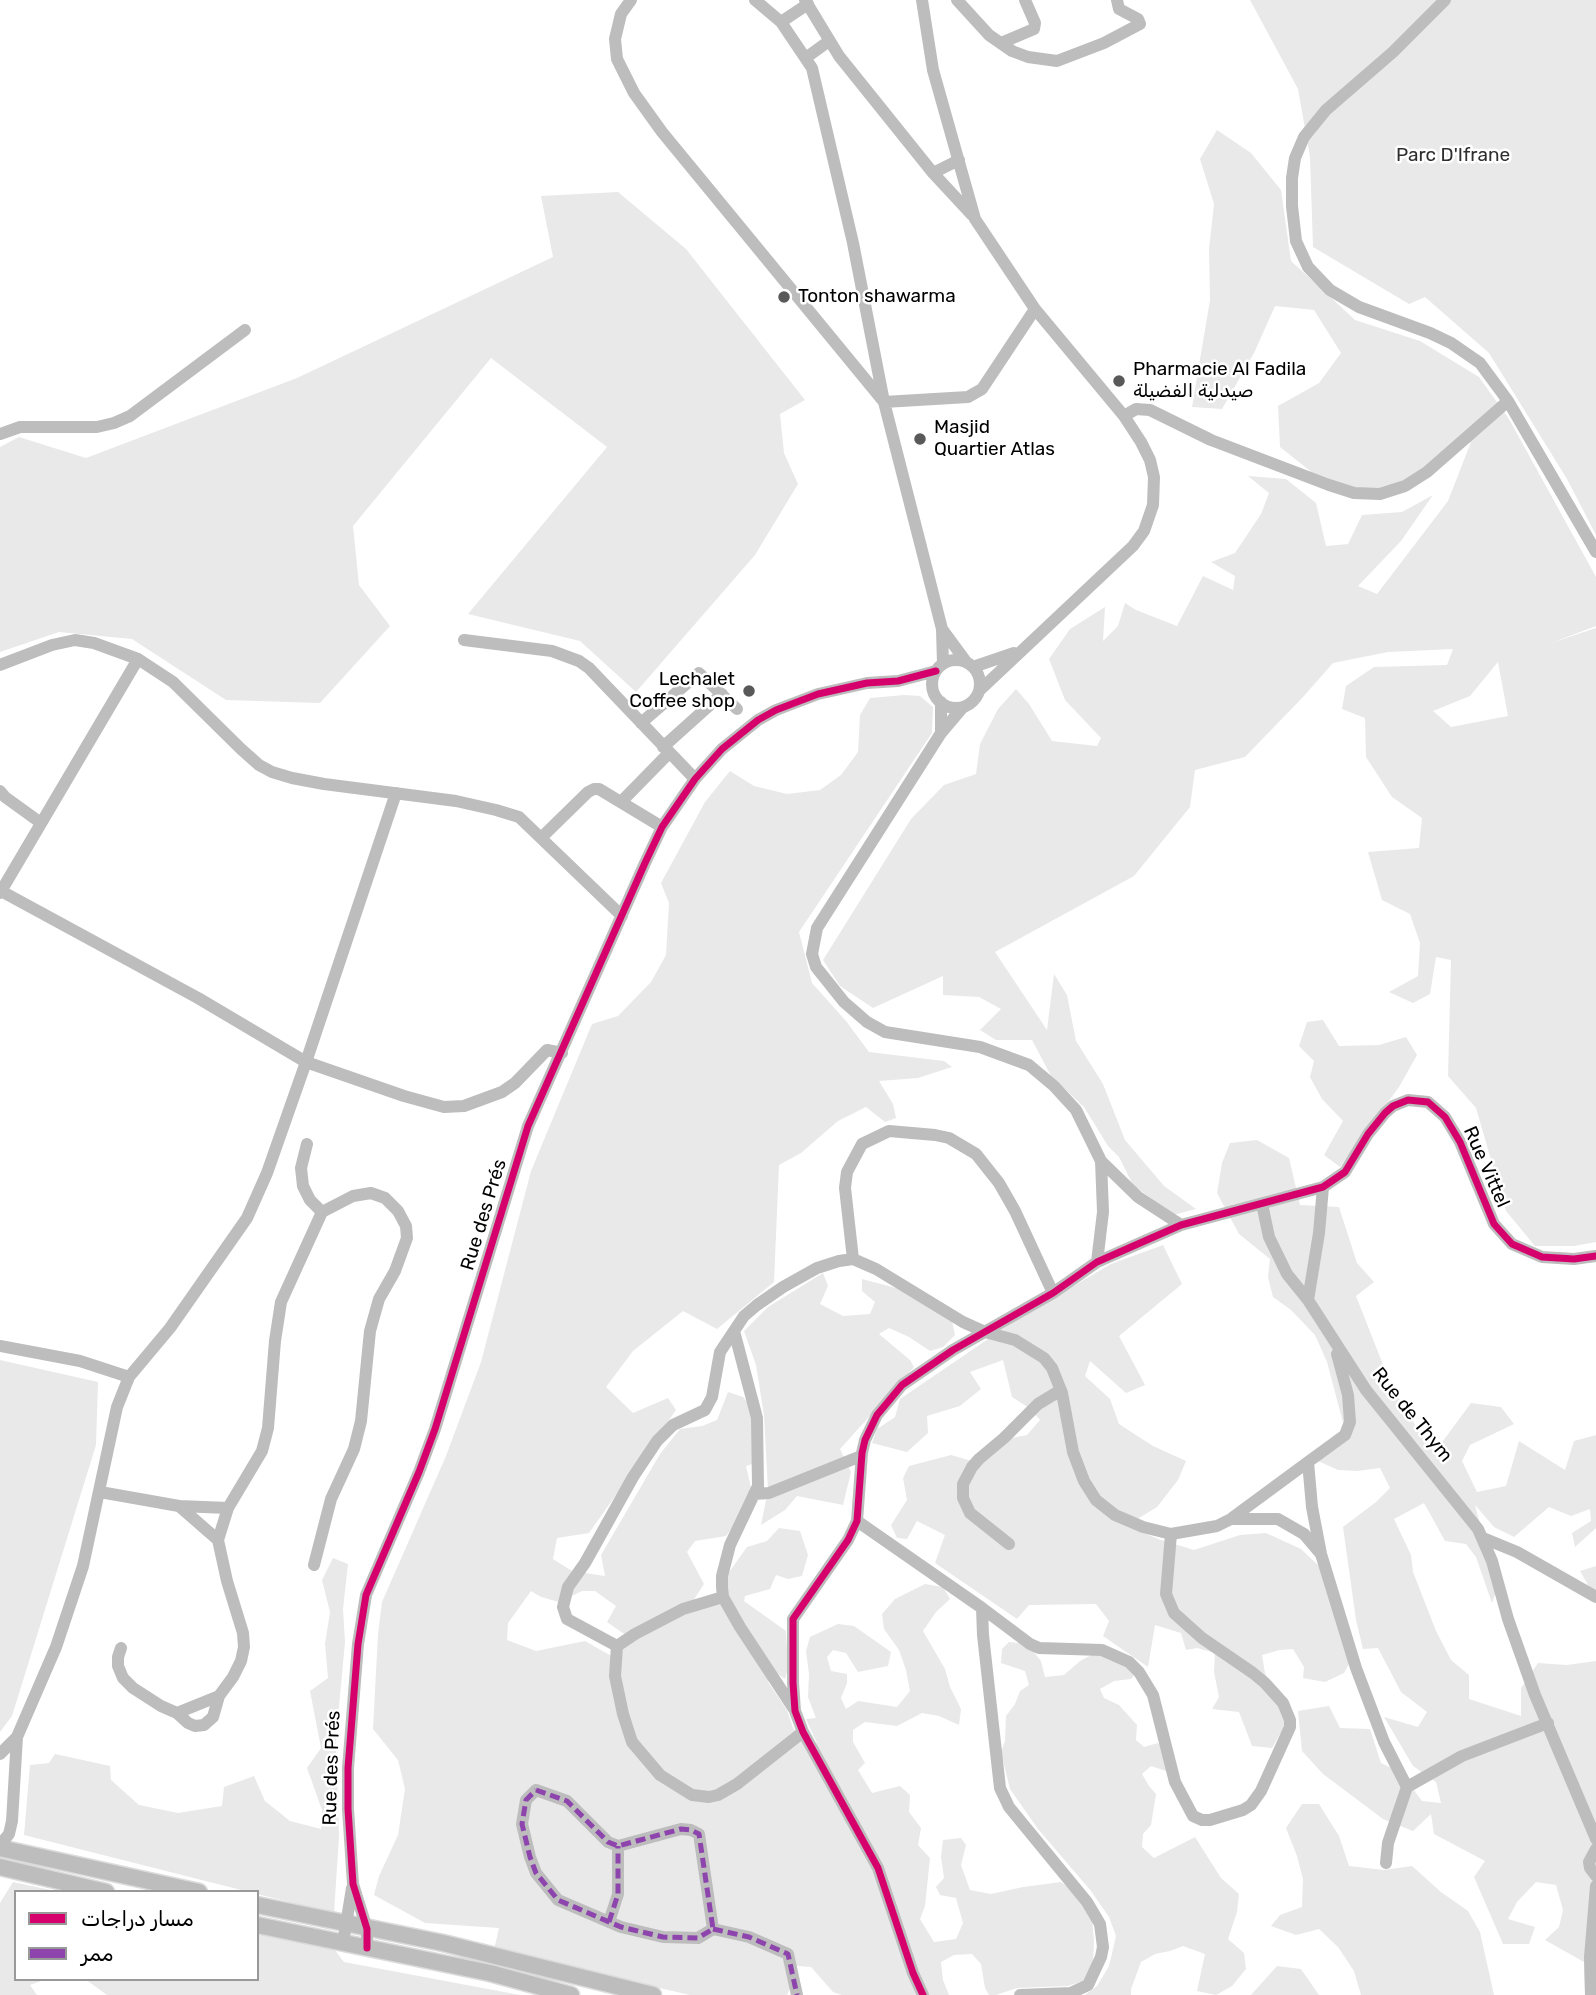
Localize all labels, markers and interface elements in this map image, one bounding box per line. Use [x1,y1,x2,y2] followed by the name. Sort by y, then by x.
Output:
[1396,145,1510,167] park label: Parc D'Ifrane
[798,286,956,308] place label: Tonton shawarma
[776,289,792,305] marker: Tonton shawarma
[1133,359,1306,403] place label: Pharmacie Al Fadila صيدلية الفضيلة
[1111,373,1127,389] marker: Pharmacie Al Fadila صيدلية الفضيلة
[934,417,1055,461] place label: Masjid Quartier Atlas
[912,431,928,447] marker: Masjid Quartier Atlas
[629,669,735,713] place label: Lechalet Coffee shop
[741,683,757,699] marker: Lechalet Coffee shop
[1458,1123,1514,1211] street label: Rue Vittel
[456,1157,512,1273] street label: Rue des Prés
[1367,1363,1457,1467] street label: Rue de Thym
[319,1710,345,1826] street label: Rue des Prés
[14,1890,259,1981] legend
[81,1906,194,1931] text: مسار دراجات
[81,1941,113,1966] text: ممر

